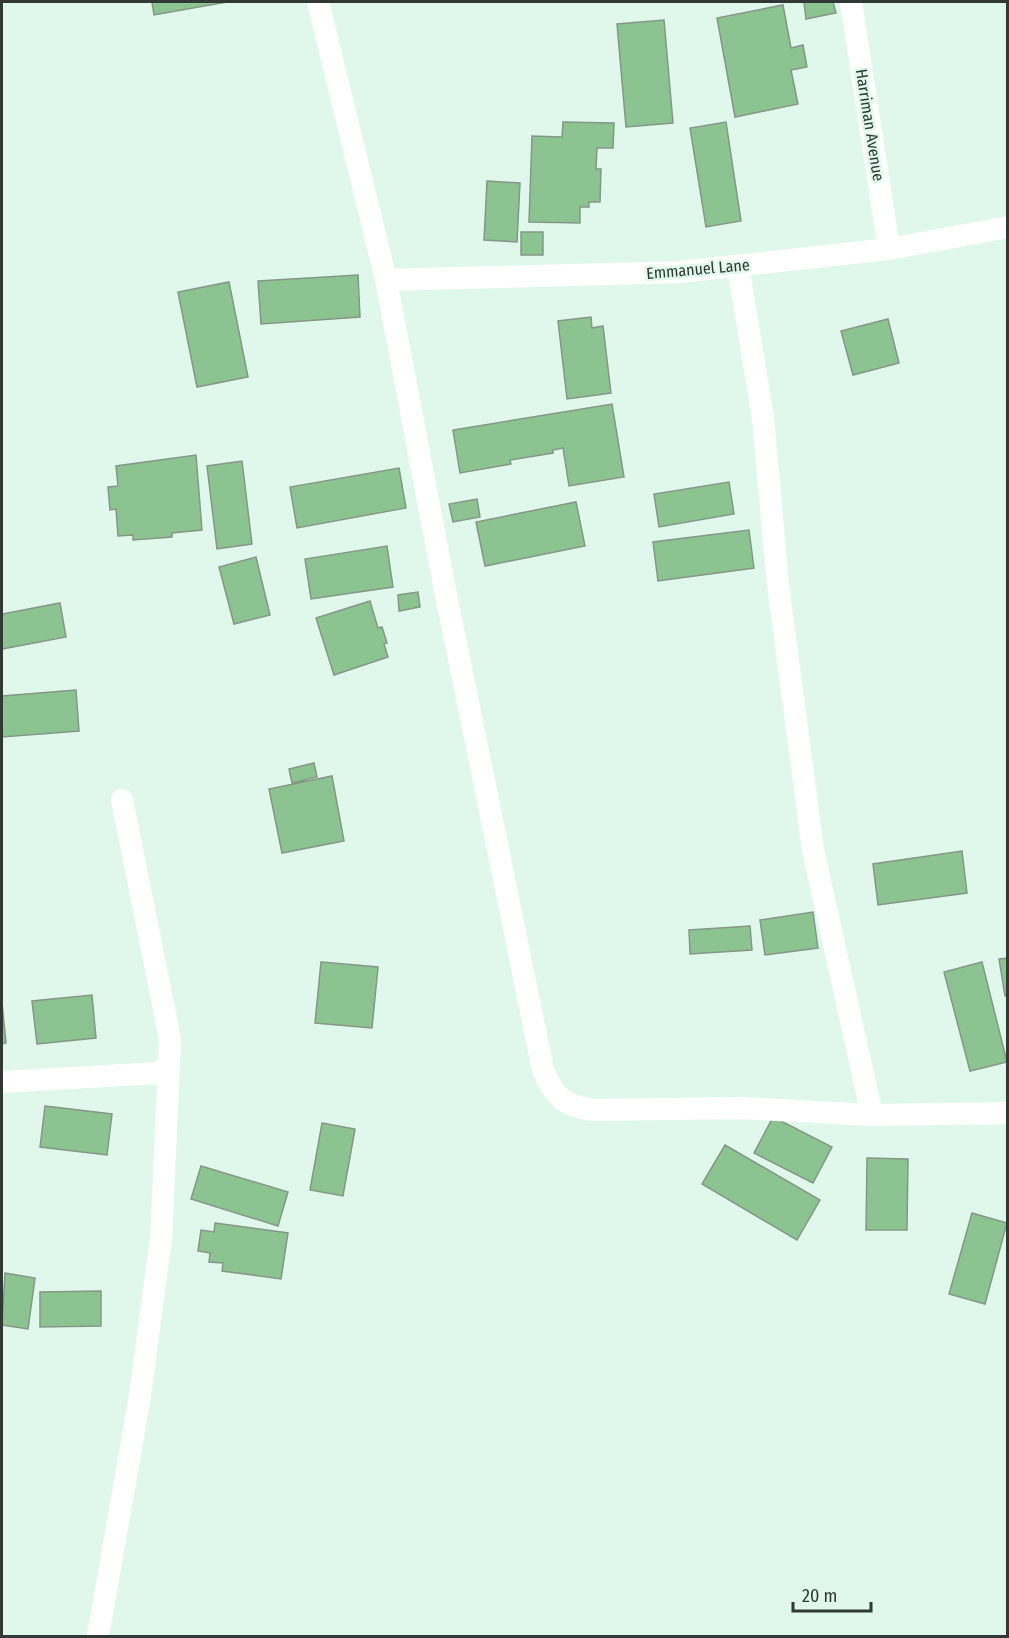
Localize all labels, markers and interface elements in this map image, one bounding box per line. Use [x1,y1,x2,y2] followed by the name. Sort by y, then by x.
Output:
[852,68,888,182] street label: Harriman Avenue
[646,255,751,283] street label: Emmanuel Lane
[793,1575,871,1613] scale bar
[802,1585,837,1607] text: 20 m

